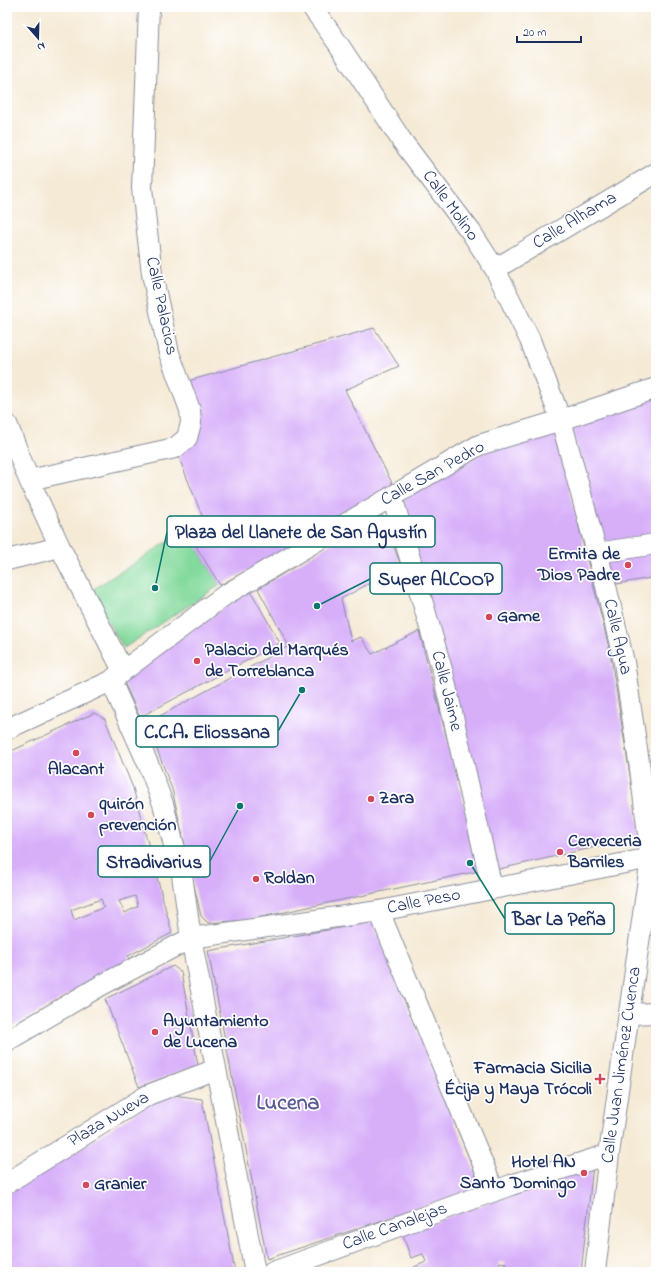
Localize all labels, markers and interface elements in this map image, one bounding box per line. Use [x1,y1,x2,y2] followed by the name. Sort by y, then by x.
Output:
[18,18,58,58] north arrow
[517,18,581,44] scale bar
[523,24,546,42] text: 20 m
[35,38,47,55] text: N
[415,165,485,247] street label: Calle Molino
[528,186,622,256] street label: Calle Alhama
[138,254,184,358] street label: Calle Palacios
[376,435,490,513] street label: Calle San Pedro
[167,516,435,547] callout: Plaza del Llanete de San Agustín
[175,520,427,549] text: Plaza del Llanete de San Agustín
[537,542,621,589] place label: Ermita de Dios Padre
[623,560,633,570] marker: Ermita de Dios Padre
[370,563,502,594] callout: Super ALCOOP
[378,567,494,594] text: Super ALCOOP
[595,596,638,678] street label: Calle Agua
[497,604,541,630] place label: Game
[484,612,494,622] marker: Game
[205,638,349,685] place label: Palacio del Marqués de Torreblanca
[423,648,469,735] street label: Calle Jaime
[192,656,202,666] marker: Palacio del Marqués de Torreblanca
[136,716,278,747] callout: C.C.A. Eliossana
[144,720,270,747] text: C.C.A. Eliossana
[71,748,81,758] marker: Alacant
[48,757,105,783] place label: Alacant
[379,786,415,812] place label: Zara
[99,792,176,839] place label: quirón prevención
[366,794,376,804] marker: Zara
[86,810,96,820] marker: quirón prevención
[567,829,642,876] place label: Cerveceria Barriles
[98,846,210,877] callout: Stradivarius
[555,847,565,857] marker: Cerveceria Barriles
[106,850,202,877] text: Stradivarius
[264,866,315,892] place label: Roldan
[251,874,261,884] marker: Roldan
[385,882,463,922] street label: Calle Peso
[505,903,614,934] callout: Bar La Peña
[511,907,606,934] text: Bar La Peña
[595,965,649,1165] street label: Calle Juan Jiménez Cuenca
[163,1009,269,1056] place label: Ayuntamiento de Lucena
[150,1027,160,1037] marker: Ayuntamiento de Lucena
[444,1056,592,1104] place label: Farmacia Sicilia Écija y Maya Trócoli
[595,1074,605,1084] marker: Farmacia Sicilia Écija y Maya Trócoli
[63,1085,155,1155] street label: Plaza Nueva
[256,1088,320,1120] district label: Lucena
[460,1150,576,1198] place label: Hotel AN Santo Domingo
[579,1168,589,1178] marker: Hotel AN Santo Domingo
[94,1172,147,1198] place label: Granier
[81,1180,91,1190] marker: Granier
[339,1196,451,1258] street label: Calle Canalejas

